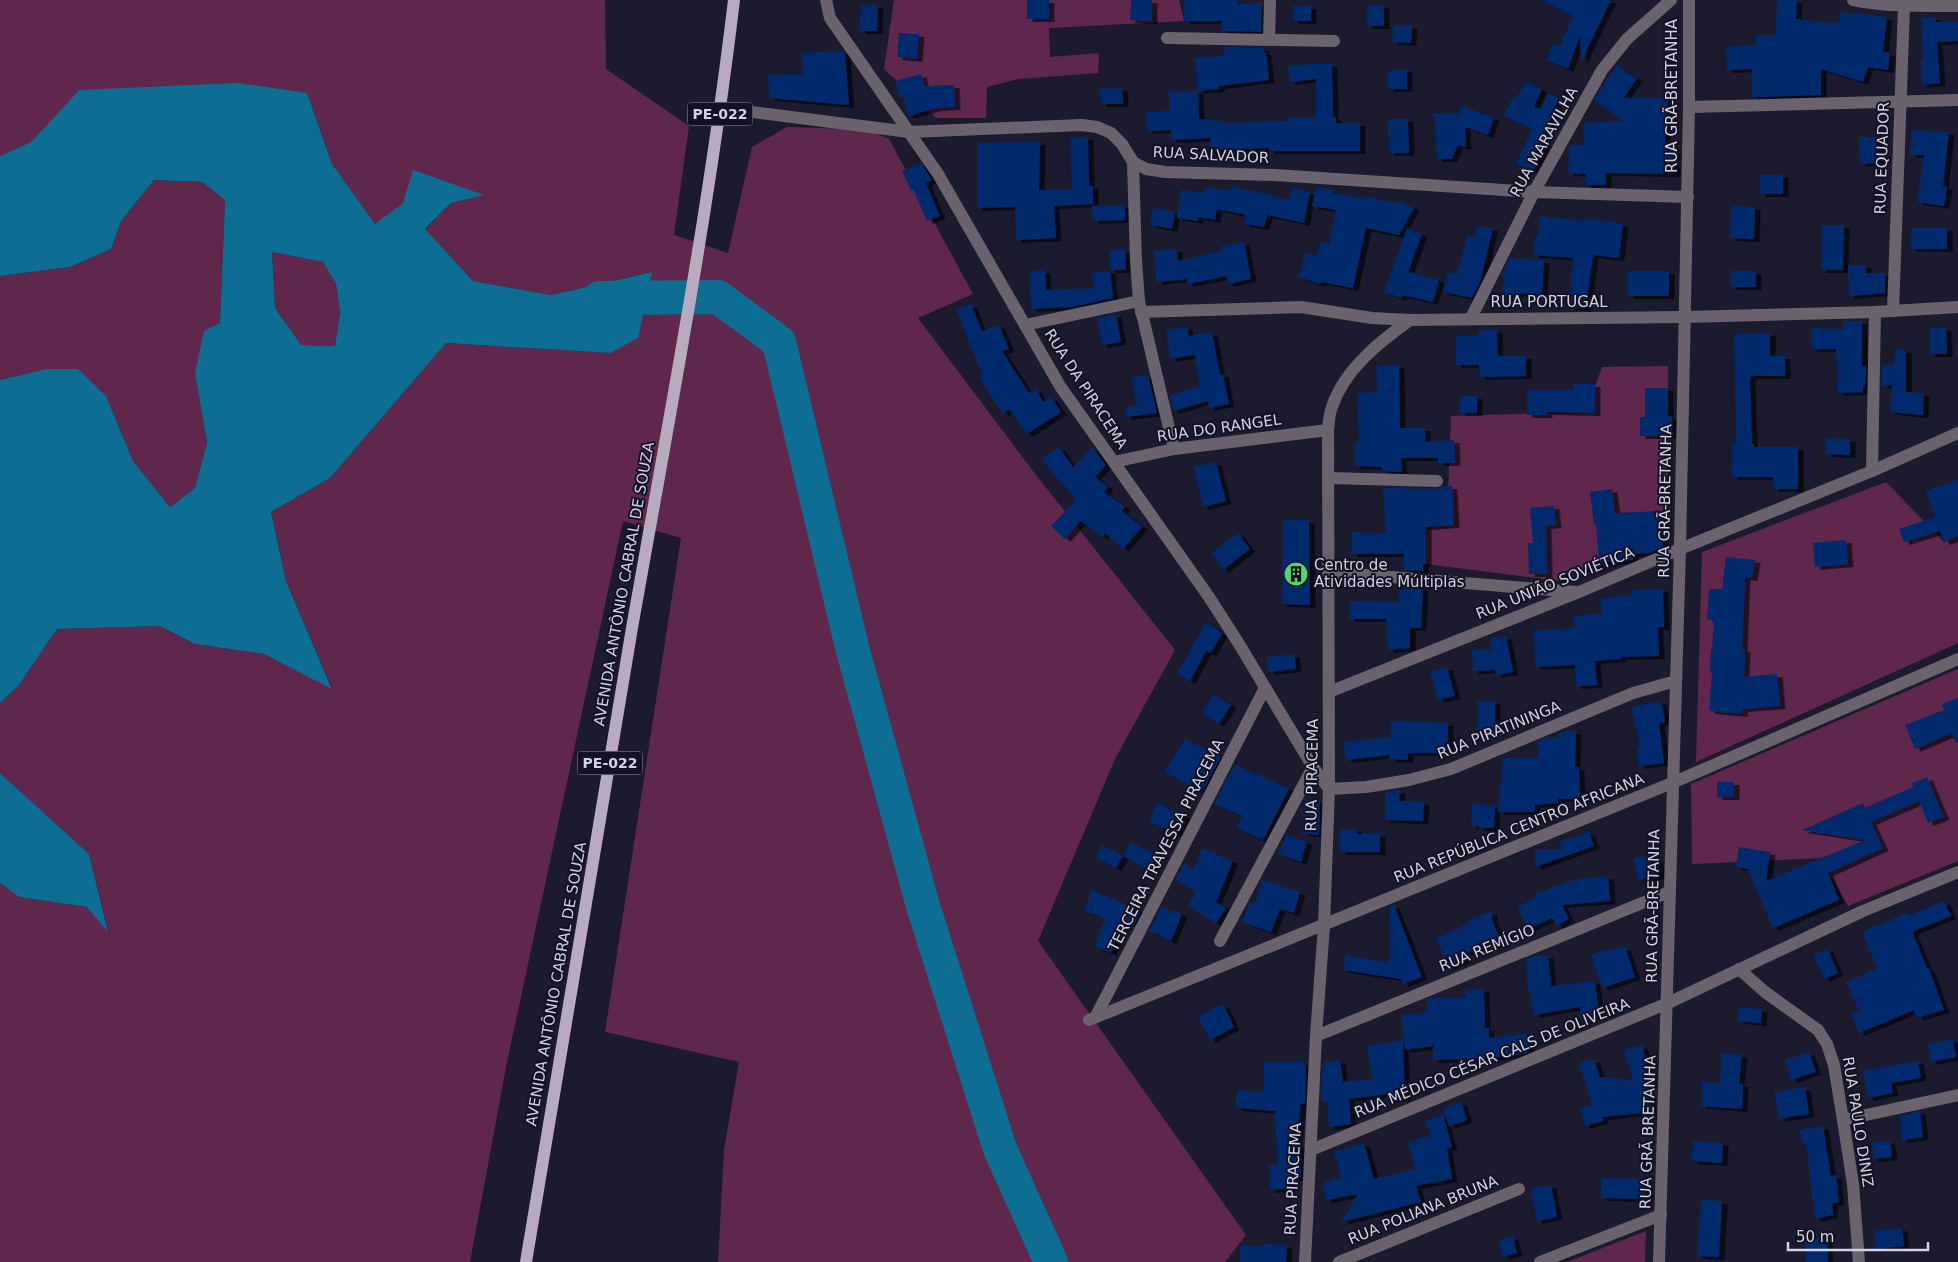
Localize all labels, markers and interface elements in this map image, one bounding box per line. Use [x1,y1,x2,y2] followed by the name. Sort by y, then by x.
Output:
[1662,18,1681,173] street label: RUA GRÃ-BRETANHA
[1506,83,1582,200] street label: RUA MARAVILHA
[1871,101,1893,215] street label: RUA EQUADOR
[688,102,752,126] road number: PE-022
[1152,143,1270,167] street label: RUA SALVADOR
[1491,293,1608,311] street label: RUA PORTUGAL
[1041,326,1132,453] street label: RUA DA PIRACEMA
[1156,410,1283,446] street label: RUA DO RANGEL
[1654,423,1675,578] street label: RUA GRÃ-BRETANHA
[589,440,658,728] street label: AVENIDA ANTÔNIO CABRAL DE SOUZA
[1473,542,1637,623] street label: RUA UNIÃO SOVIÉTICA
[1314,556,1465,591] place label: Centro de Atividades Múltiplas
[1283,561,1309,587] building icon: Centro de Atividades Múltiplas
[1435,697,1564,763] street label: RUA PIRATININGA
[1302,718,1322,832] street label: RUA PIRACEMA
[1104,735,1228,955] street label: TERCEIRA TRAVESSA PIRACEMA
[578,751,642,774] road number: PE-022
[1391,768,1647,887] street label: RUA REPÚBLICA CENTRO AFRICANA
[1642,828,1663,983] street label: RUA GRÃ-BRETANHA
[521,840,590,1128] street label: AVENIDA ANTÔNIO CABRAL DE SOUZA
[1436,920,1537,975] street label: RUA REMÍGIO
[1351,993,1633,1122] street label: RUA MÉDICO CÉSAR CALS DE OLIVEIRA
[1635,1054,1660,1209] street label: RUA GRÃ BRETANHA
[1839,1055,1877,1189] street label: RUA PAULO DINIZ
[1281,1121,1305,1236] street label: RUA PIRACEMA
[1346,1171,1501,1248] street label: RUA POLIANA BRUNA
[1788,1220,1928,1252] scale bar
[1796,1228,1834,1246] text: 50 m

